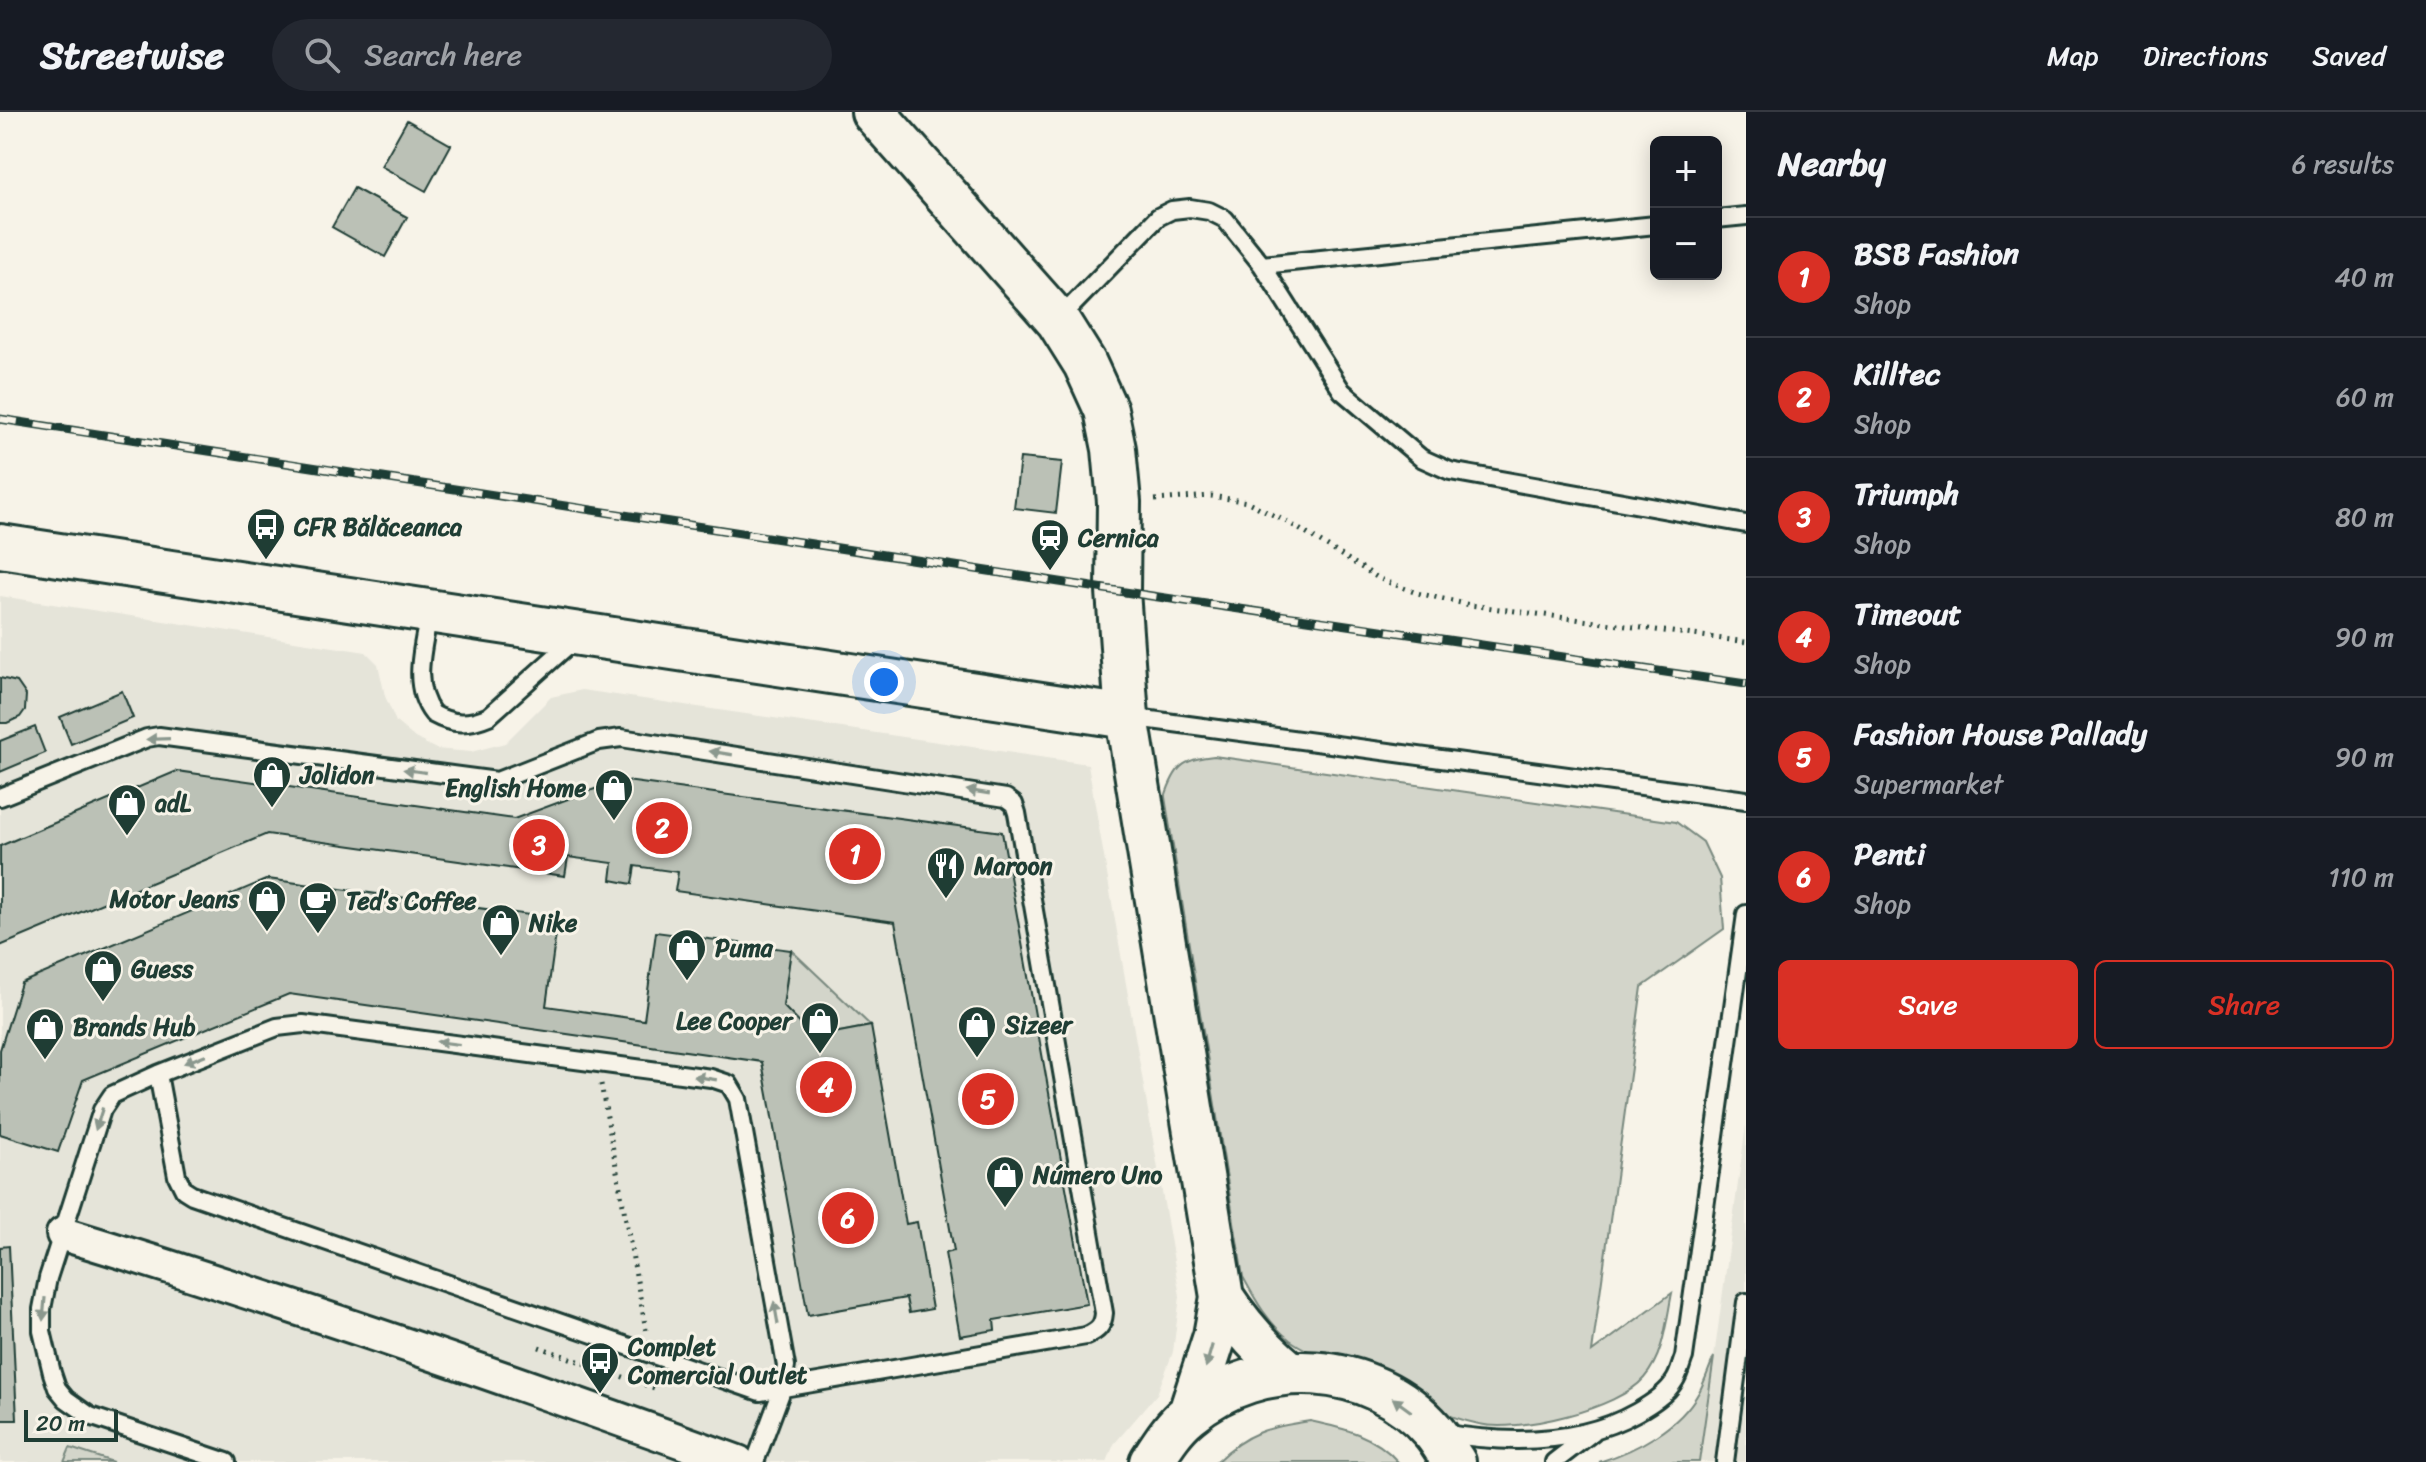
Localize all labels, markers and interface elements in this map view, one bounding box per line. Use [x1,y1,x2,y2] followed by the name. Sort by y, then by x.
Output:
[272,19,832,91] search box
[40,22,224,89] text: Streetwise
[364,28,522,82] text: Search here
[2047,31,2099,80] text: Map
[2143,31,2268,80] text: Directions
[2312,31,2386,80] text: Saved
[300,33,344,77] icon: search
[1778,134,1886,194] text: Nearby
[1650,136,1722,280] map controls
[1650,136,1722,208] button: +
[2292,141,2394,187] text: 6 results
[1650,208,1722,280] button: −
[1854,227,2019,281] text: BSB Fashion
[1798,254,1810,300] text: 1
[2335,254,2394,300] text: 40 m
[1854,281,1911,327] text: Shop
[1854,347,1940,401] text: Killtec
[1796,374,1812,420] text: 2
[2336,374,2394,420] text: 60 m
[1854,401,1911,447] text: Shop
[1854,467,1959,521] text: Triumph
[1797,494,1811,540] text: 3
[2335,494,2394,540] text: 80 m
[245,506,287,561] bus stop icon: CFR Bălăceanca
[293,506,463,548] place label: CFR Bălăceanca
[1029,517,1071,572] station icon: Cernica
[1077,517,1160,559] place label: Cernica
[1854,521,1911,567] text: Shop
[1854,587,1961,641] text: Timeout
[1796,614,1812,660] text: 4
[2335,614,2394,660] text: 90 m
[1854,641,1911,687] text: Shop
[864,662,904,702] your location
[1854,707,2147,761] text: Fashion House Pallady
[145,732,170,745] one-way arrow
[1796,734,1812,780] text: 5
[2335,734,2394,780] text: 90 m
[708,747,733,759] one-way arrow
[251,754,293,809] shop icon: Jolidon
[298,754,374,796] place label: Jolidon
[1854,761,2003,807] text: Supermarket
[402,764,427,777] one-way arrow
[445,767,586,809] place label: English Home
[593,767,635,822] shop icon: English Home
[106,782,148,837] shop icon: adL
[154,782,192,824] place label: adL
[966,785,991,798] one-way arrow
[636,798,688,858] pin: 2
[513,815,565,875] pin: 3
[829,824,881,884] pin: 1
[1854,827,1925,881] text: Penti
[925,845,967,900] restaurant icon: Maroon
[973,845,1053,887] place label: Maroon
[1797,854,1811,900] text: 6
[2329,854,2394,900] text: 110 m
[109,878,240,920] place label: Motor Jeans
[246,878,288,933] shop icon: Motor Jeans
[297,880,339,935] cafe icon: Ted’s Coffee
[346,880,477,922] place label: Ted’s Coffee
[1854,881,1911,927] text: Shop
[480,902,522,957] shop icon: Nike
[528,902,578,944] place label: Nike
[666,927,708,982] shop icon: Puma
[715,927,774,969] place label: Puma
[82,948,124,1003] shop icon: Guess
[131,948,194,990] place label: Guess
[1778,960,2078,1049] button: Save
[2094,960,2394,1049] button: Share
[676,1000,794,1042] place label: Lee Cooper
[799,1000,841,1055] shop icon: Lee Cooper
[956,1004,998,1059] shop icon: Sizeer
[1004,1004,1074,1046] place label: Sizeer
[24,1006,66,1061] shop icon: Brands Hub
[73,1006,196,1048] place label: Brands Hub
[435,1036,460,1049] one-way arrow
[183,1053,207,1066] one-way arrow
[800,1057,852,1117] pin: 4
[962,1069,1014,1129] pin: 5
[693,1071,718,1083] one-way arrow
[93,1107,105,1131] one-way arrow
[984,1154,1026,1209] shop icon: Número Uno
[1032,1154,1162,1196] place label: Número Uno
[822,1188,874,1248] pin: 6
[37,1296,50,1321] one-way arrow
[770,1300,782,1325] one-way arrow
[627,1326,808,1396] place label: Complet Comercial Outlet
[579,1340,621,1395] bus stop icon: Complet Comercial Outlet
[1202,1344,1215,1368] one-way arrow
[1391,1397,1413,1413] one-way arrow
[36,1404,85,1443] text: 20 m
[24,1406,118,1442] scale bar

